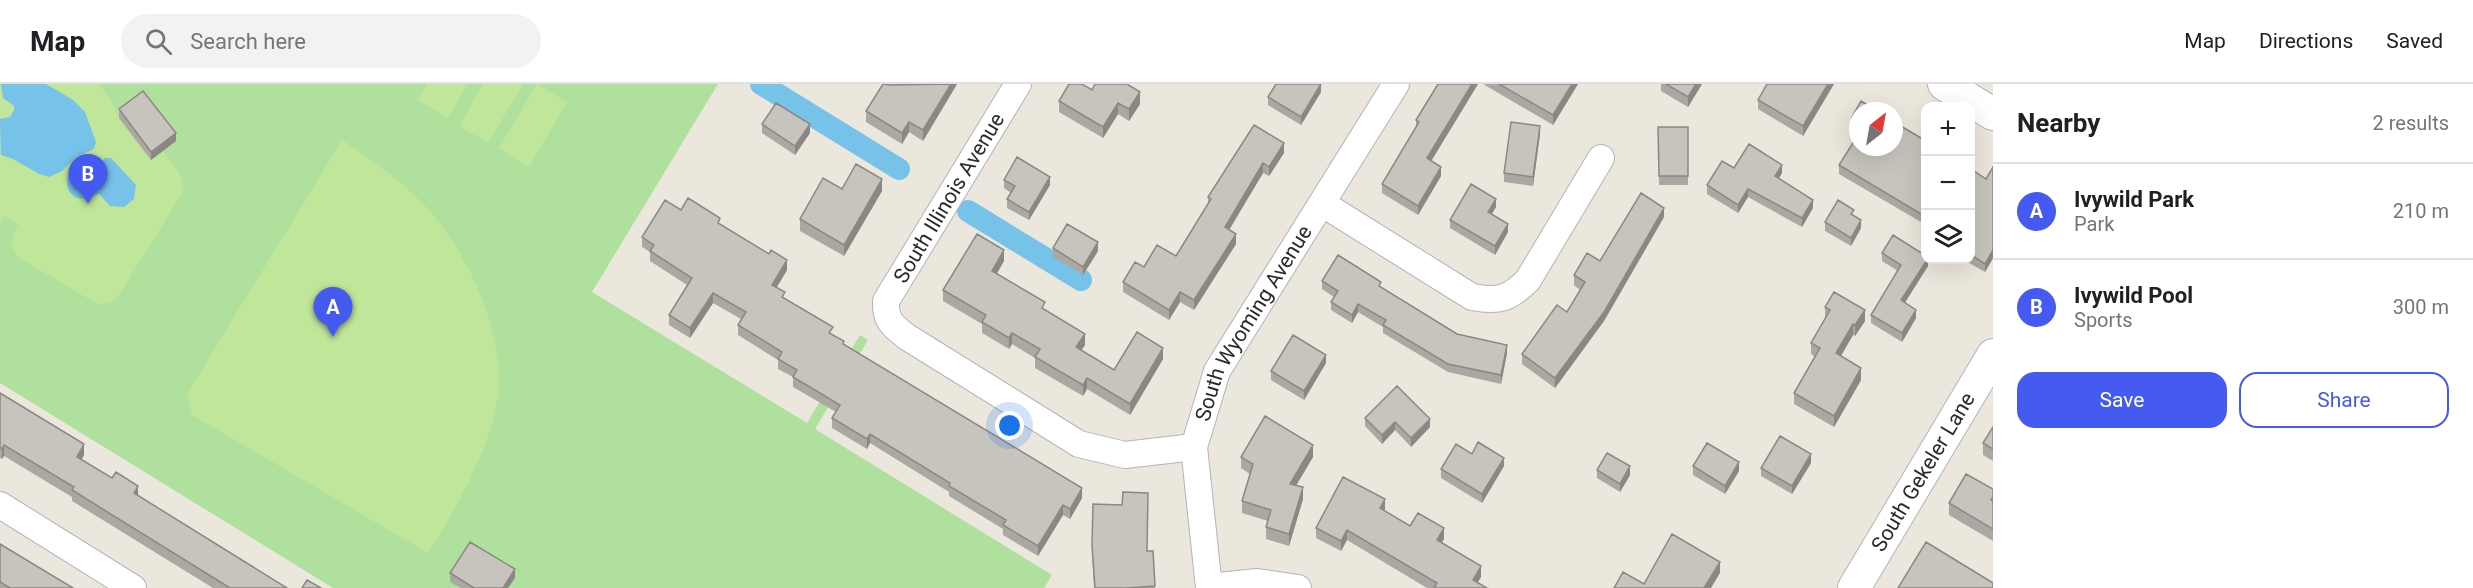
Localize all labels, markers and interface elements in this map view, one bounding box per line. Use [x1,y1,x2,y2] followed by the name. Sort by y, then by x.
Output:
[121,14,541,68] search box
[30,25,85,58] text: Map
[142,25,175,58] icon: search
[190,29,306,54] text: Search here
[2184,29,2226,53] text: Map
[2259,29,2353,53] text: Directions
[2386,29,2443,53] text: Saved
[1849,102,1903,156] north arrow
[1921,102,1975,264] map controls
[1921,102,1975,156] button: +
[2017,108,2100,138] text: Nearby
[889,109,1009,287] street label: South Illinois Avenue
[2373,111,2449,135] text: 2 results
[68,154,107,204] pin: B
[1921,156,1975,210] button: −
[2074,187,2194,212] text: Ivywild Park
[2030,199,2043,223] text: A
[2393,199,2449,223] text: 210 m
[1921,210,1975,264] button: layers
[2074,212,2114,236] text: Park
[1191,221,1317,424] street label: South Wyoming Avenue
[2074,283,2193,308] text: Ivywild Pool
[314,288,352,337] pin: A
[2030,295,2043,319] text: B
[2393,295,2449,319] text: 300 m
[2074,308,2133,332] text: Sports
[2017,372,2227,428] button: Save
[2239,372,2449,428] button: Share
[1867,388,1980,556] street label: South Gekeler Lane
[995,411,1024,440] your location

